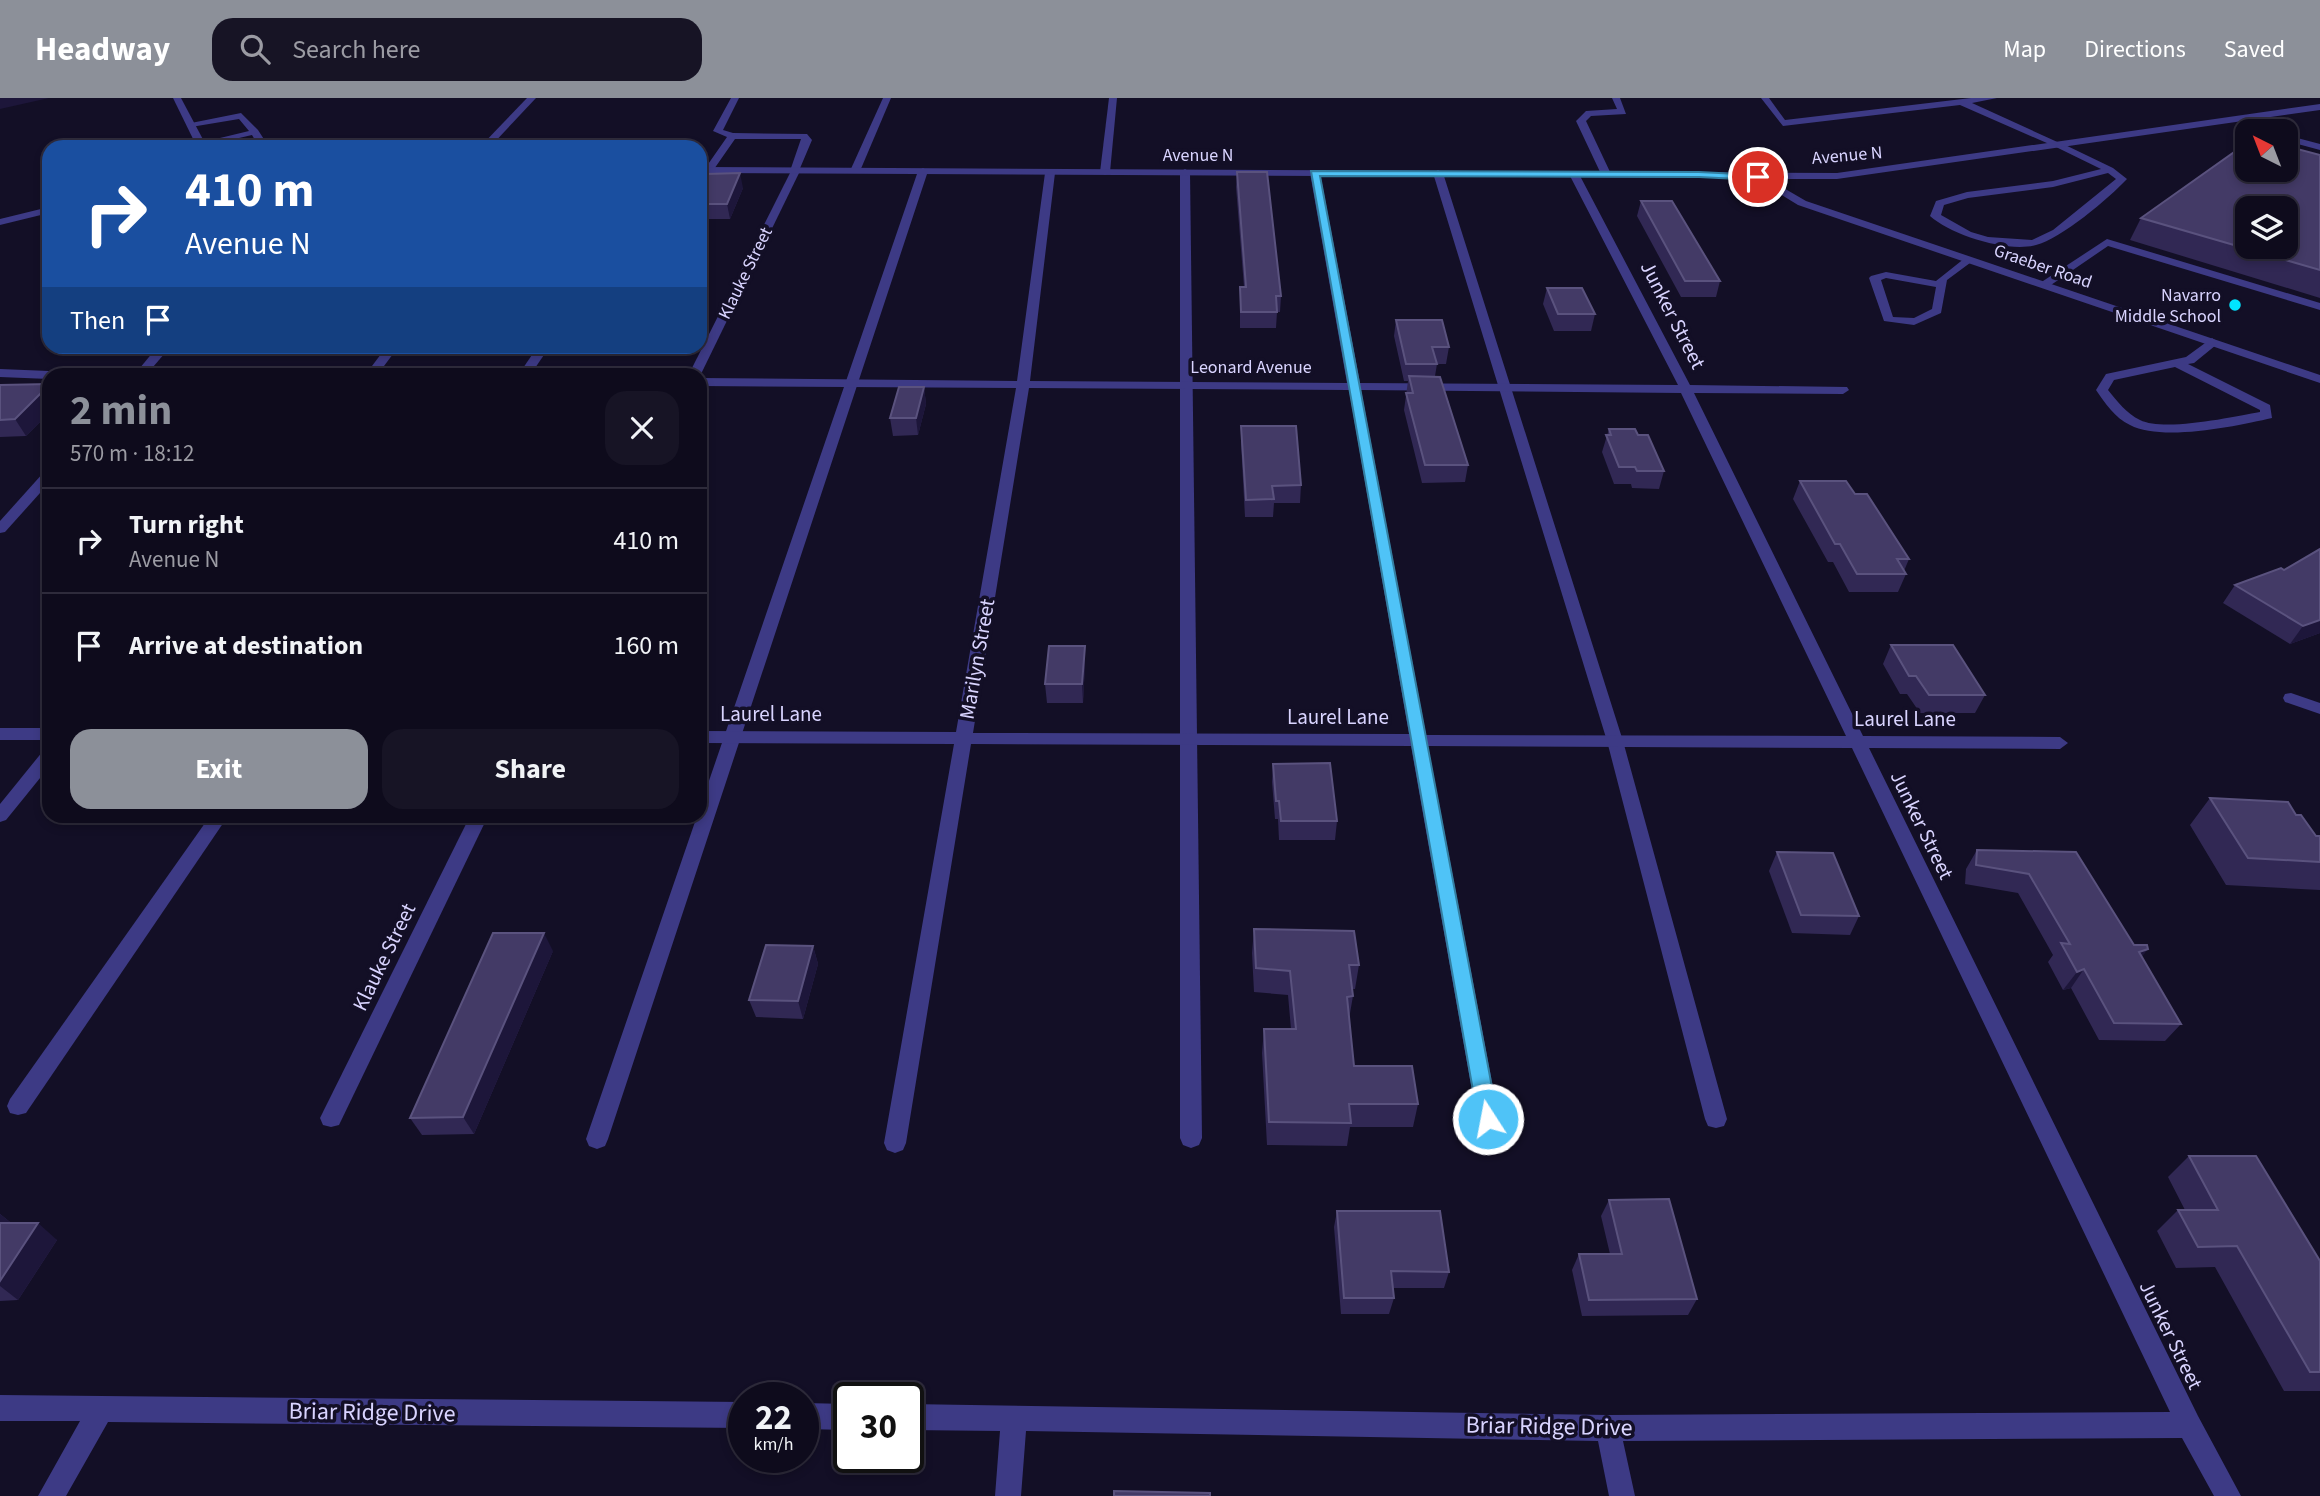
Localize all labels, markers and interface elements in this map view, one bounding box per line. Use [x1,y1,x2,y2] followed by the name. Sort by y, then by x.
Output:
[212,18,702,81] search box
[35,26,170,73] text: Headway
[236,30,274,68] icon: search
[292,31,420,68] text: Search here
[2003,32,2046,67] text: Map
[2084,32,2186,67] text: Directions
[2224,32,2285,67] text: Saved
[2235,119,2298,182] north arrow
[2235,119,2298,259] map controls
[1811,140,1883,171] street label: Avenue N
[1163,143,1233,168] street label: Avenue N
[1728,147,1788,207] pin
[185,156,314,226] text: 410 m
[1739,158,1777,196] icon: arrive
[70,168,161,259] icon: right
[2235,196,2298,259] button: layers
[185,221,311,267] text: Avenue N
[712,223,779,324] street label: Klauke Street
[1990,238,2095,295] street label: Graeber Road
[1633,256,1713,374] street label: Junker Street
[2115,283,2221,329] place label: Navarro Middle School
[2227,297,2243,313] marker: Navarro Middle School
[139,301,177,339] icon: arrive
[70,302,125,339] text: Then
[1190,355,1312,380] street label: Leonard Avenue
[70,381,172,441] text: 2 min
[605,391,679,465] button: close
[70,437,194,470] text: 570 m · 18:12
[129,506,244,543] text: Turn right
[70,522,108,560] icon: right
[613,522,679,559] text: 410 m
[129,543,219,576] text: Avenue N
[952,596,1002,722] street label: Marilyn Street
[70,627,108,665] icon: arrive
[129,627,363,664] text: Arrive at destination
[613,627,679,664] text: 160 m
[720,699,822,729] street label: Laurel Lane
[1287,702,1389,732] street label: Laurel Lane
[1854,704,1956,734] street label: Laurel Lane
[70,729,368,809] button: Exit
[382,729,679,809] button: Share
[1883,766,1961,884] street label: Junker Street
[345,898,423,1016] street label: Klauke Street
[1451,1082,1525,1156] position arrow
[2132,1276,2210,1394] street label: Junker Street
[833,1382,924,1473] speed limit sign: 30
[755,1393,792,1443] text: 22
[288,1394,456,1431] street label: Briar Ridge Drive
[1465,1408,1633,1445] street label: Briar Ridge Drive
[754,1432,793,1457] text: km/h

